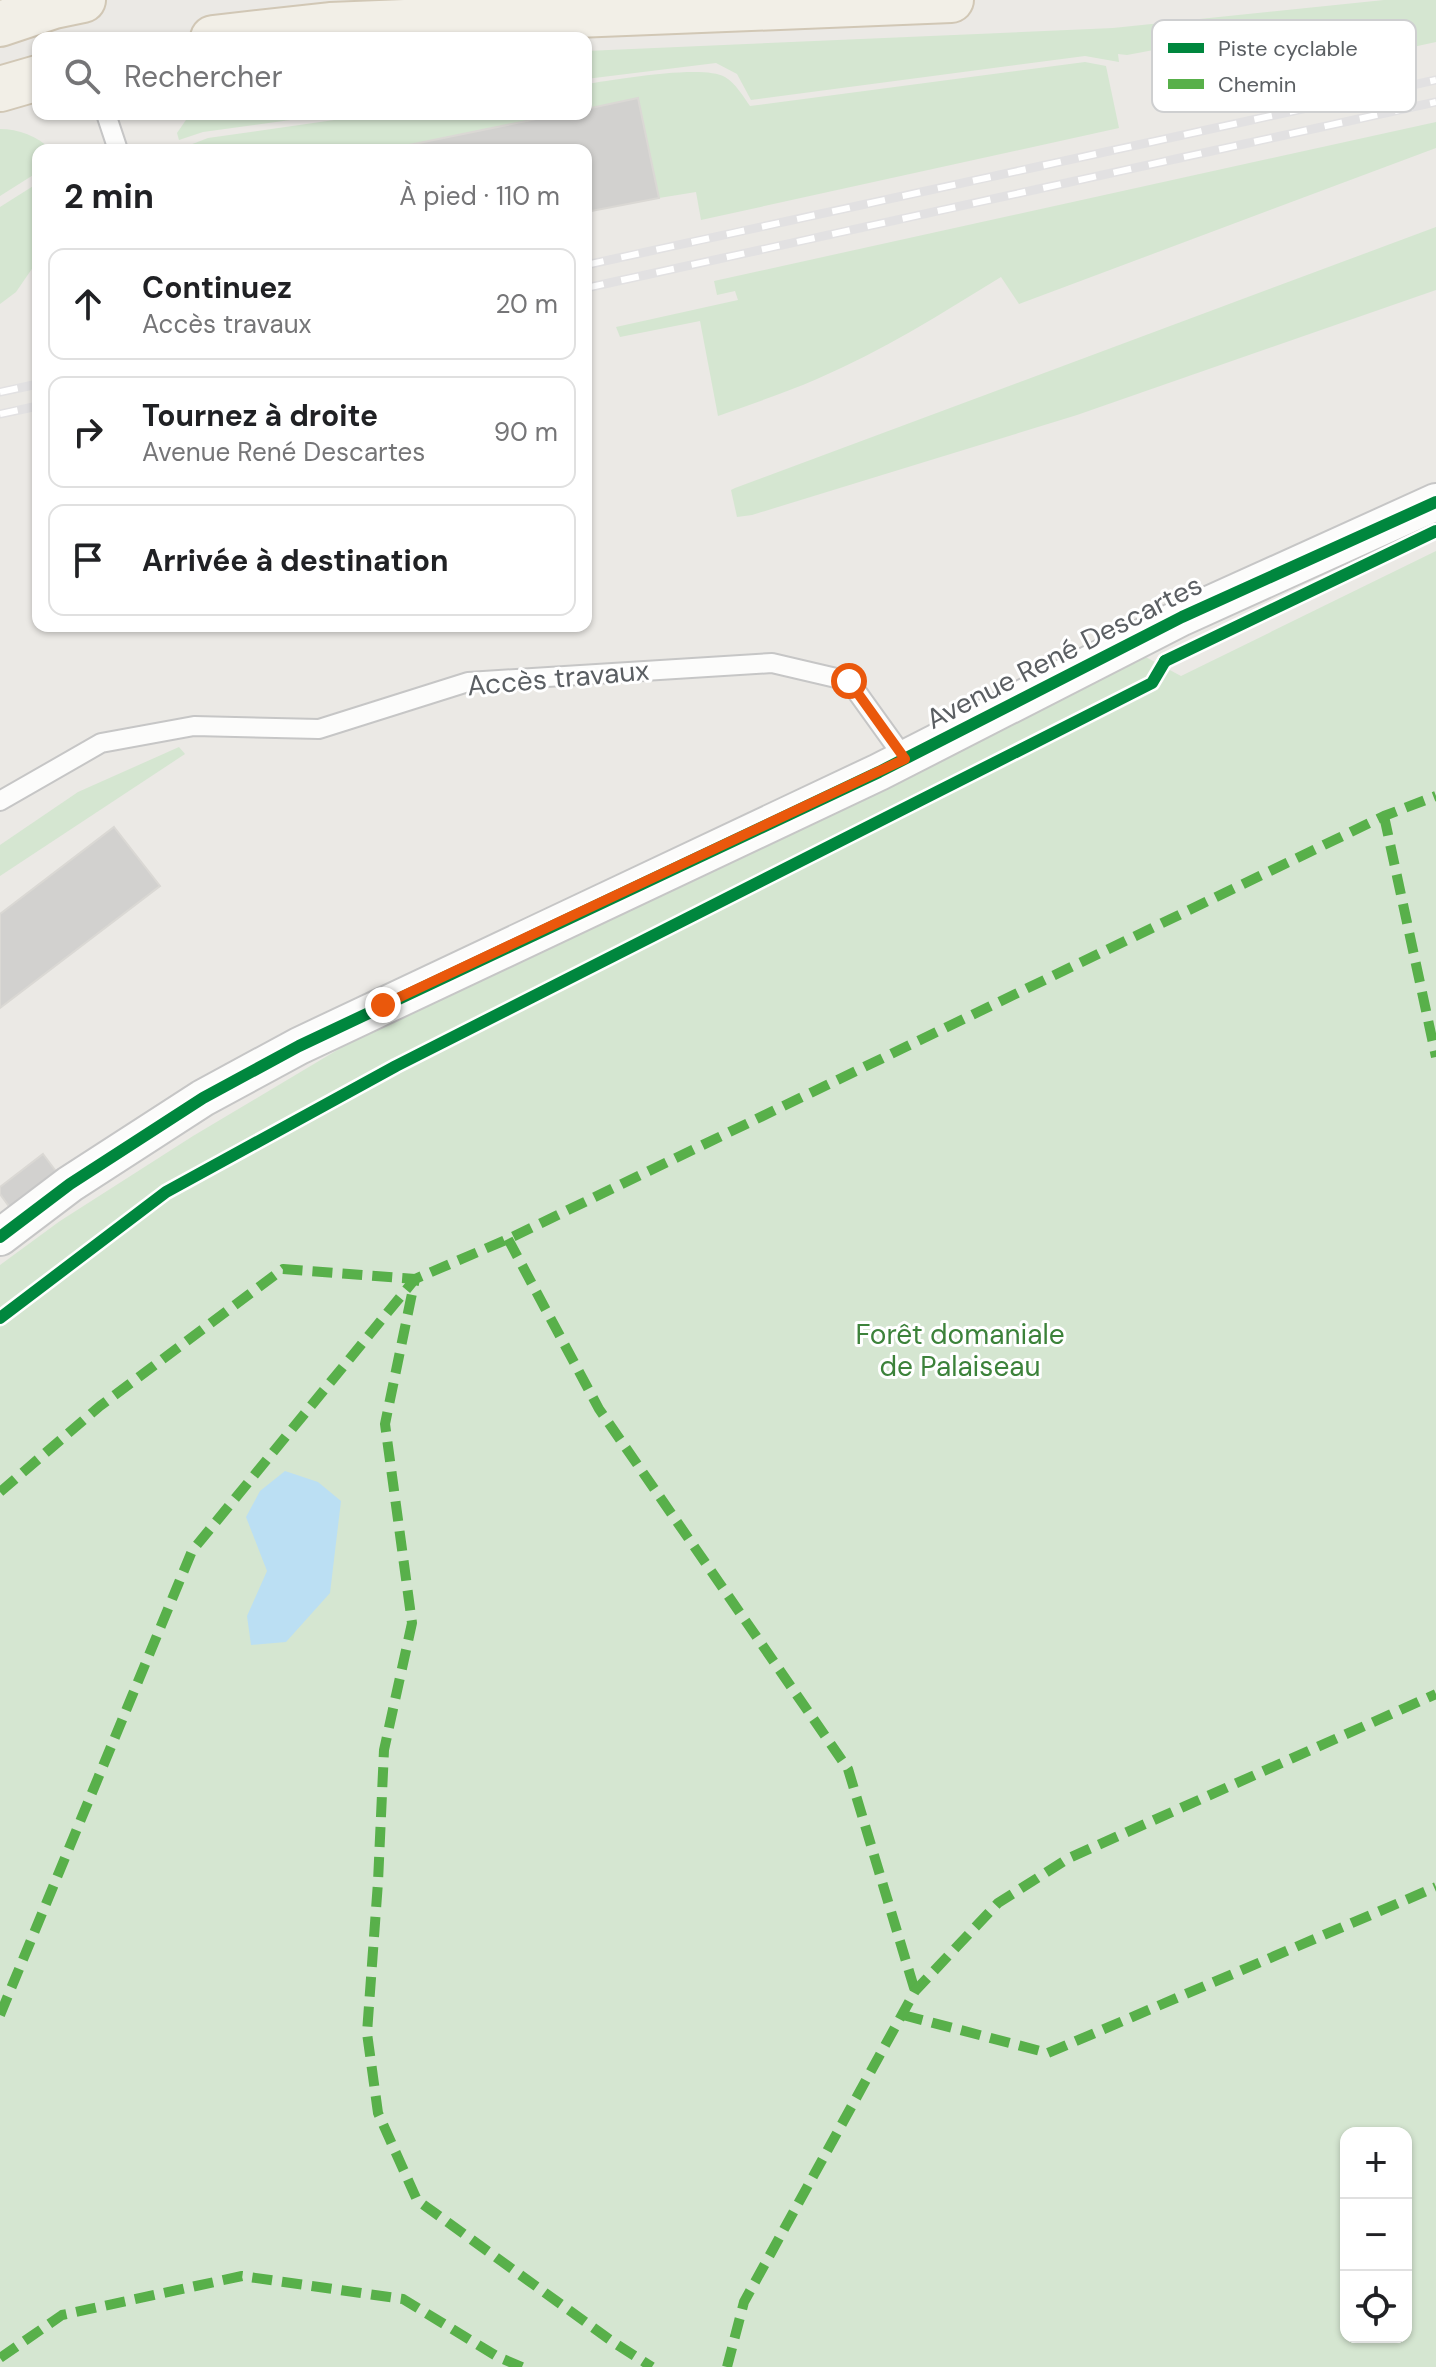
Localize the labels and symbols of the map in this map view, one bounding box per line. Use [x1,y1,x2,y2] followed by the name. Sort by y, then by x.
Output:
[1152,20,1416,112] legend
[1218,34,1358,63] text: Piste cyclable
[1218,70,1296,99] text: Chemin
[920,566,1208,738] street label: Avenue René Descartes
[465,652,651,704] street label: Accès travaux
[831,663,867,699] route start
[365,987,401,1023] route end
[855,1316,1065,1385] park label: Forêt domaniale de Palaiseau

